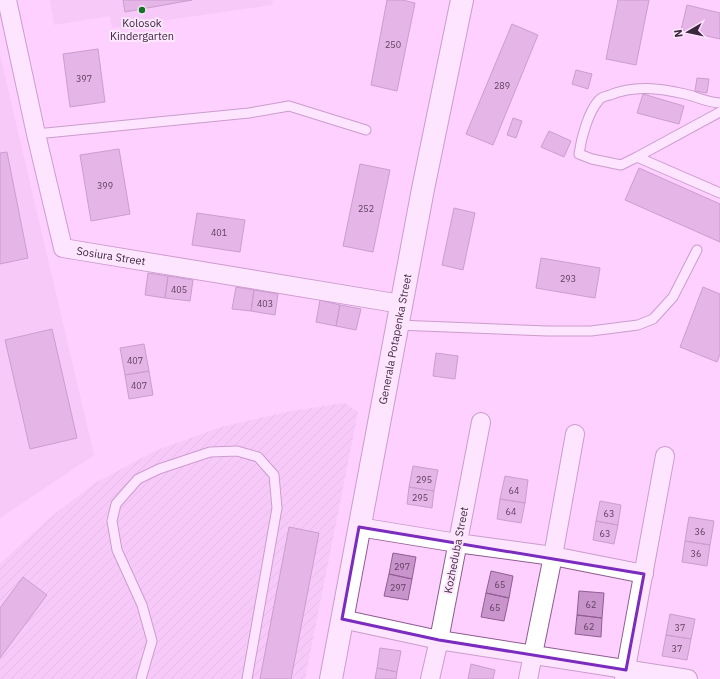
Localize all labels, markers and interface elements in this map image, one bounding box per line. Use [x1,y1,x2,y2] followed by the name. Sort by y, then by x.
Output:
[137,5,147,15] marker: Kolosok Kindergarten
[668,12,708,52] north arrow
[110,16,174,43] place label: Kolosok Kindergarten
[671,29,686,39] text: N
[385,39,401,50] house number: 250
[76,73,92,84] house number: 397
[494,80,510,91] house number: 289
[97,180,113,191] house number: 399
[358,203,374,214] house number: 252
[211,227,227,238] house number: 401
[76,244,147,268] street label: Sosiura Street
[375,272,415,405] street label: Generala Potapenka Street
[560,273,576,284] house number: 293
[171,284,187,295] house number: 405
[257,298,273,309] house number: 403
[127,355,143,366] house number: 407
[131,380,147,391] house number: 407
[416,474,432,485] house number: 295
[509,485,519,496] house number: 64
[412,492,428,503] house number: 295
[441,505,471,594] street label: Kozheduba Street
[506,506,516,517] house number: 64
[604,508,614,519] house number: 63
[695,526,705,537] house number: 36
[600,528,610,539] house number: 63
[691,548,701,559] house number: 36
[394,561,410,572] house number: 297
[495,579,505,590] house number: 65
[390,582,406,593] house number: 297
[586,599,596,610] house number: 62
[490,602,500,613] house number: 65
[584,621,594,632] house number: 62
[675,622,685,633] house number: 37
[672,643,682,654] house number: 37

